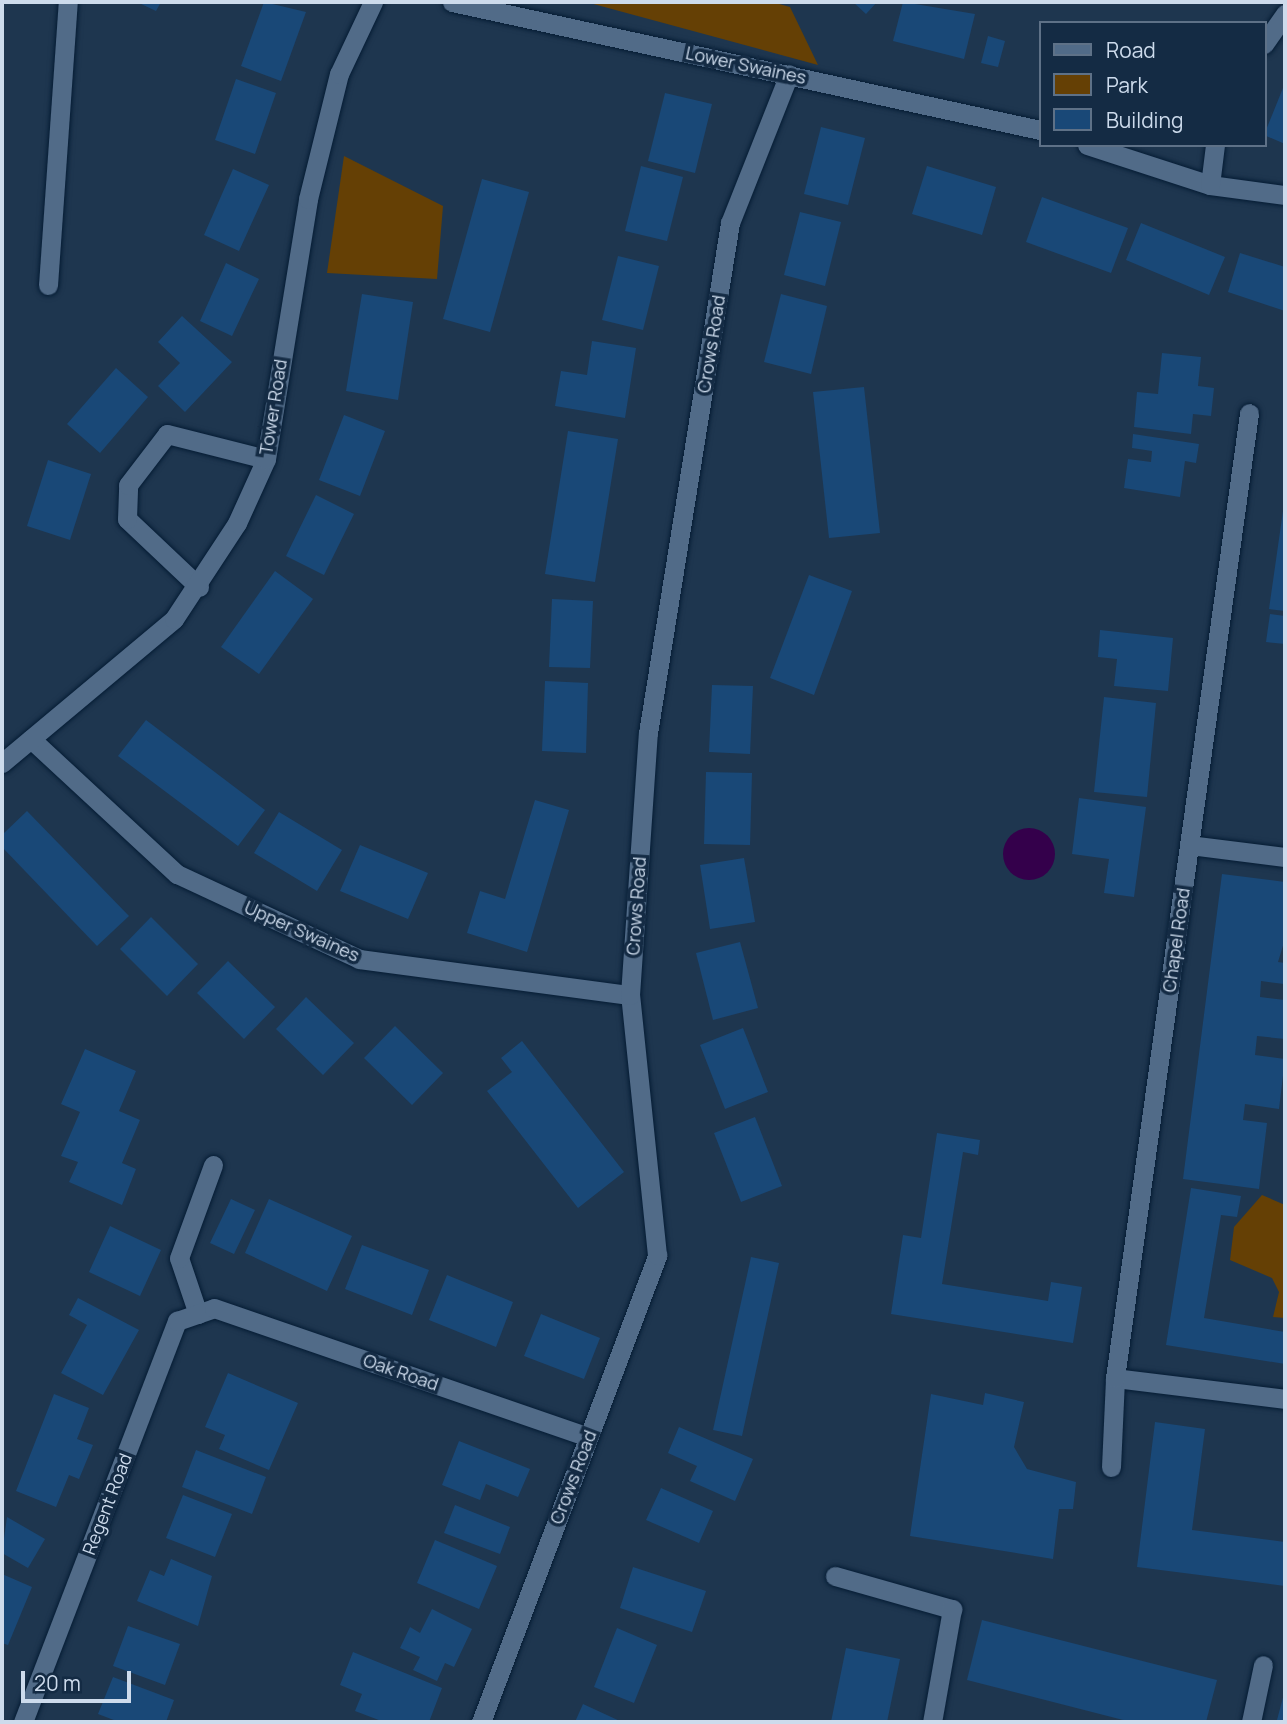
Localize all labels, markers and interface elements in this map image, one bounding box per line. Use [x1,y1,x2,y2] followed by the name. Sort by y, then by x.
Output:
[1038,21,1266,147] legend
[1106,36,1156,64] text: Road
[684,42,808,88] street label: Lower Swaines
[1106,71,1148,99] text: Park
[1106,106,1183,134] text: Building
[693,294,729,394] street label: Crows Road
[255,358,291,456] street label: Tower Road
[622,856,650,956] street label: Crows Road
[1158,886,1194,994] street label: Chapel Road
[241,896,363,966] street label: Upper Swaines
[361,1349,441,1395] street label: Oak Road
[545,1427,601,1527] street label: Crows Road
[78,1450,136,1558] street label: Regent Road
[24,1658,135,1702] scale bar
[34,1669,81,1697] text: 20 m

